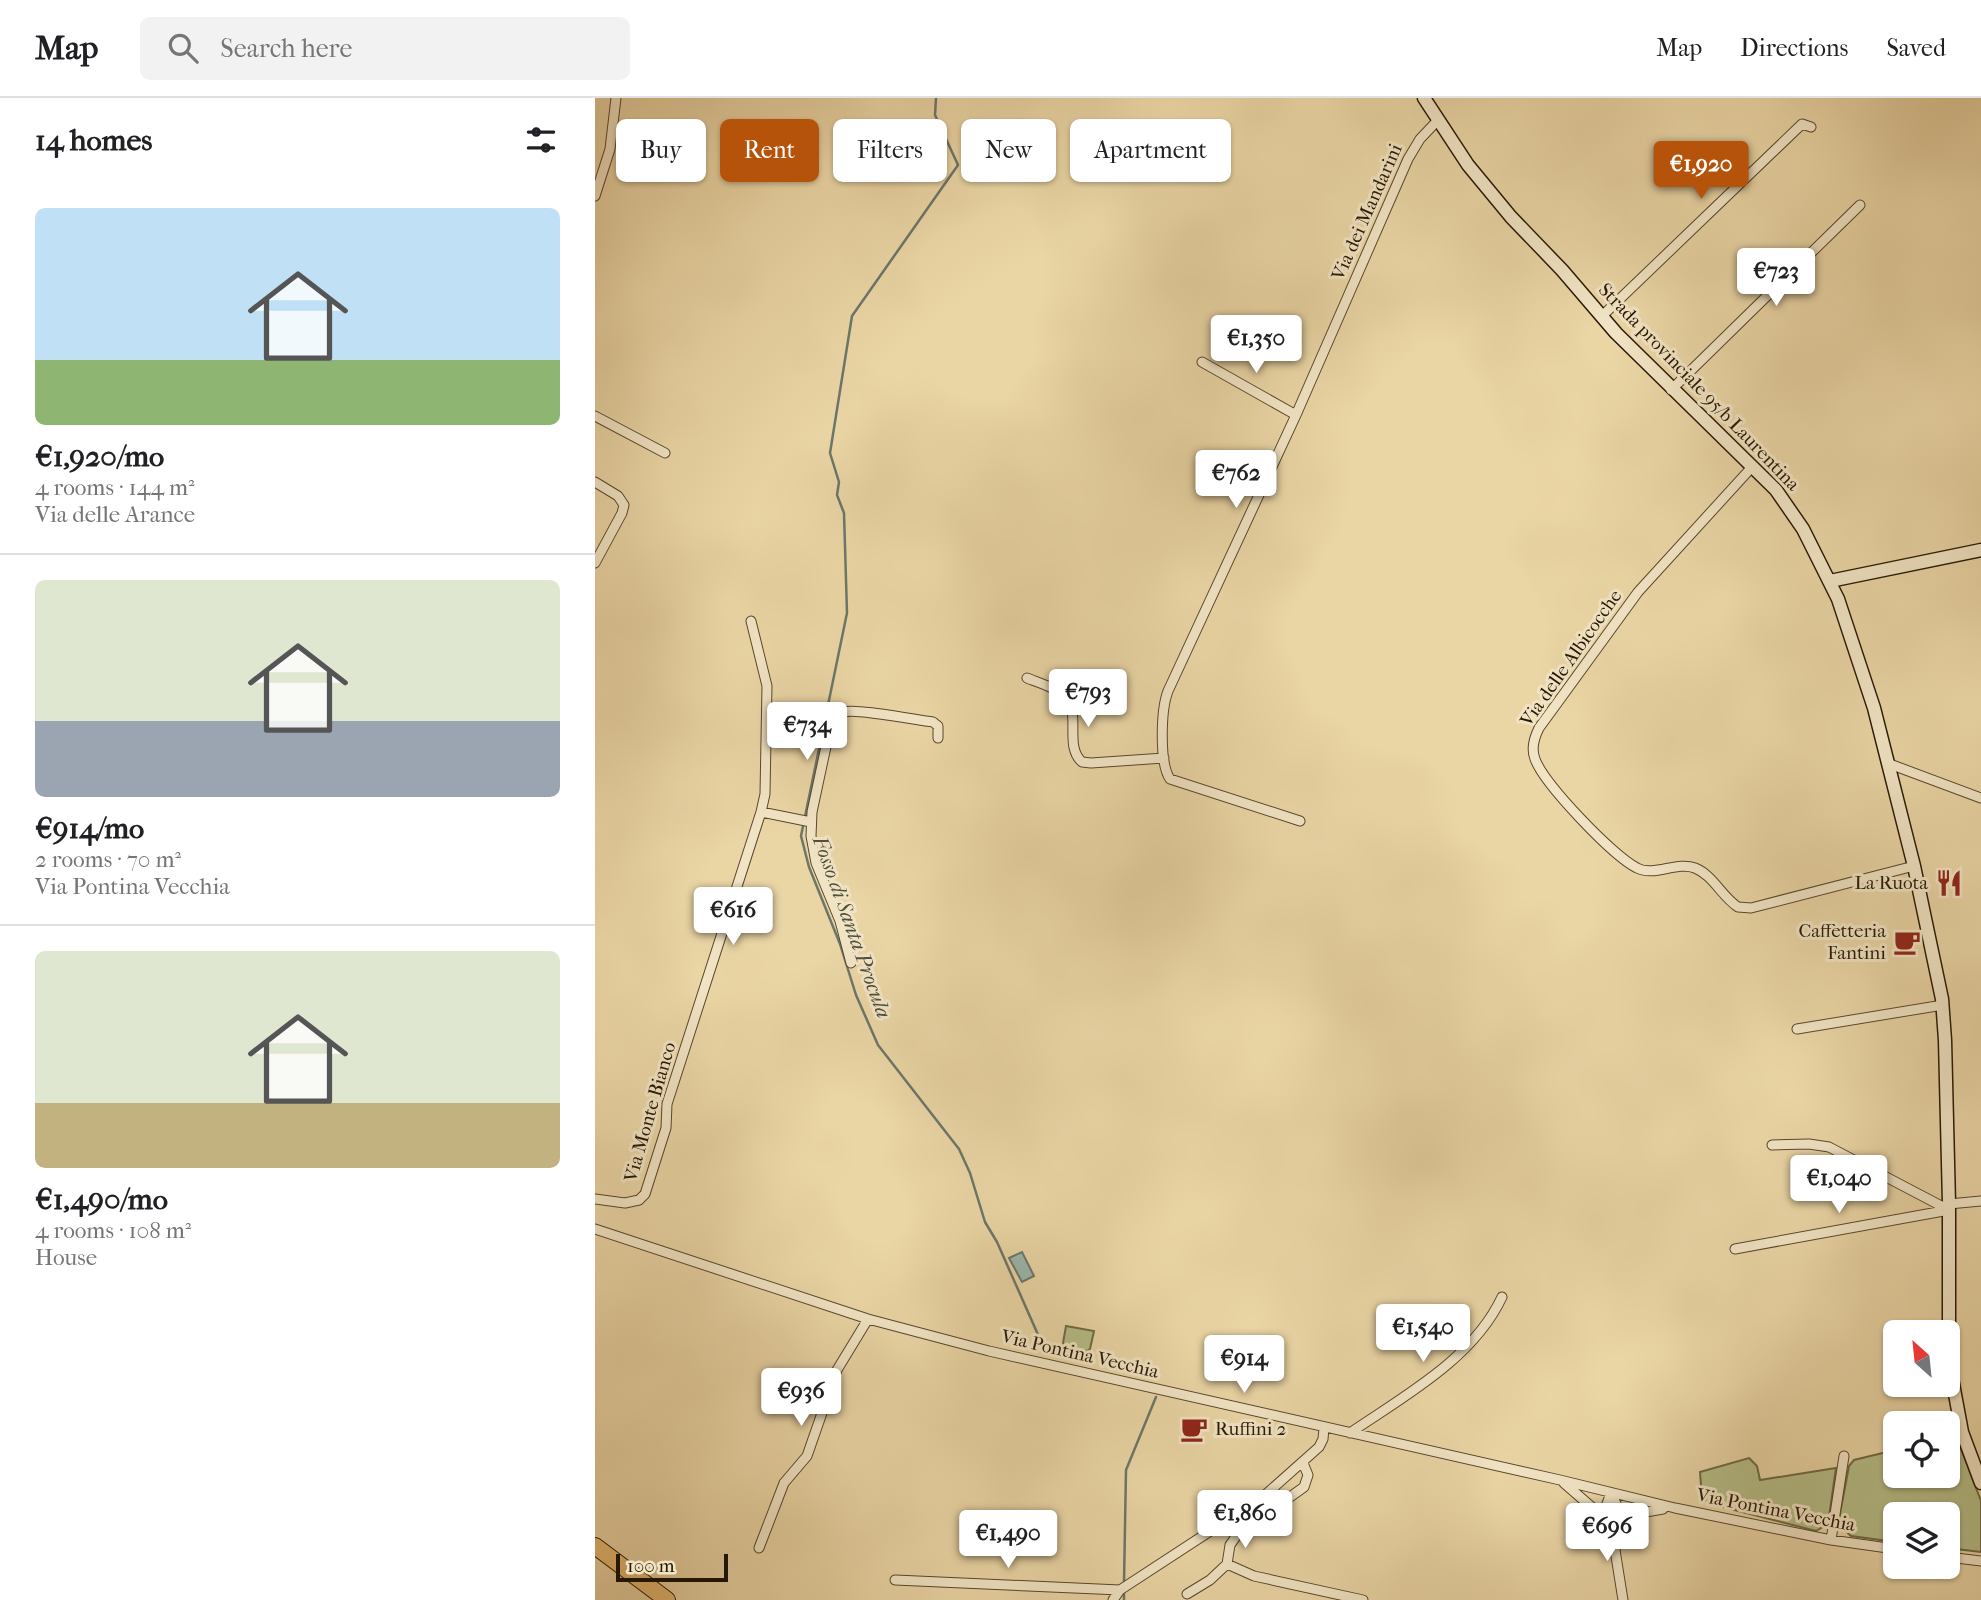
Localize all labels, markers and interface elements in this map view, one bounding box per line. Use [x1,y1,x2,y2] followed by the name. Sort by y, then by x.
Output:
[140,17,630,80] search box
[35,29,98,68] text: Map
[164,29,202,67] icon: search
[220,33,352,64] text: Search here
[1656,34,1702,62] text: Map
[1740,34,1848,62] text: Directions
[1886,34,1946,62] text: Saved
[616,119,706,182] chip: Buy
[720,119,819,182] chip: Rent
[833,119,947,182] chip: Filters
[961,119,1056,182] chip: New
[1070,119,1231,182] chip: Apartment
[522,121,560,159] icon: filters
[35,123,152,158] text: 14 homes
[1327,140,1407,284] street label: Via dei Mandarini
[1644,141,1758,201] pin: €1,920
[1670,150,1732,177] text: €1,920
[1735,248,1817,308] pin: €723
[235,253,361,379] icon: home
[1753,257,1799,284] text: €723
[1594,279,1804,495] street label: Strada provinciale 95/b Laurentina
[1199,316,1313,375] pin: €1,350
[1227,324,1285,351] text: €1,350
[35,439,164,474] text: €1,920/mo
[1195,450,1277,510] pin: €762
[1211,459,1261,486] text: €762
[35,474,195,501] text: 4 rooms · 144 m²
[35,501,195,528] text: Via delle Arance
[1515,585,1626,731] street label: Via delle Albicocche
[235,625,361,751] icon: home
[1047,670,1129,729] pin: €793
[1065,678,1111,705] text: €793
[766,702,848,762] pin: €734
[783,711,831,738] text: €734
[35,811,144,846] text: €914/mo
[808,832,896,1021] water label: Fosso di Santa Procula
[35,846,181,873] text: 2 rooms · 70 m²
[1934,868,1964,898] restaurant icon: La Ruota
[1854,872,1928,894] place label: La Ruota
[35,873,230,900] text: Via Pontina Vecchia
[692,888,774,947] pin: €616
[710,896,756,923] text: €616
[1798,920,1886,964] place label: Caffetteria Fantini
[1892,927,1922,957] cafe icon: Caffetteria Fantini
[235,996,361,1122] icon: home
[619,1039,681,1185] street label: Via Monte Bianco
[1782,1156,1896,1215] pin: €1,040
[1806,1164,1872,1191] text: €1,040
[35,1182,168,1217] text: €1,490/mo
[35,1217,191,1244] text: 4 rooms · 108 m²
[35,1244,97,1271] text: House
[1366,1304,1480,1364] pin: €1,540
[1392,1313,1454,1340] text: €1,540
[1883,1320,1960,1396] north arrow
[1883,1320,1960,1579] map controls
[998,1325,1161,1383] street label: Via Pontina Vecchia
[1203,1336,1285,1395] pin: €914
[1220,1344,1268,1371] text: €914
[760,1368,842,1428] pin: €936
[777,1377,825,1404] text: €936
[1883,1411,1960,1488] button: locate
[1179,1414,1209,1444] cafe icon: Ruffini 2
[1215,1418,1287,1440] place label: Ruffini 2
[1694,1484,1857,1536] street label: Via Pontina Vecchia
[1188,1490,1302,1550] pin: €1,860
[1213,1499,1277,1526] text: €1,860
[1883,1502,1960,1579] button: layers
[1566,1504,1648,1563] pin: €696
[951,1510,1065,1570] pin: €1,490
[1582,1512,1632,1539] text: €696
[975,1519,1041,1546] text: €1,490
[616,1551,728,1583] scale bar
[627,1555,675,1577] text: 100 m

